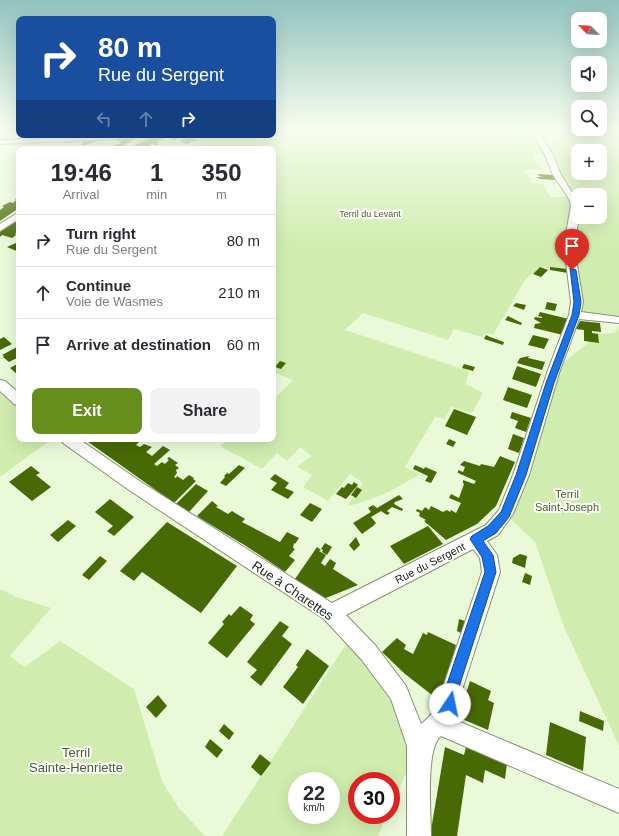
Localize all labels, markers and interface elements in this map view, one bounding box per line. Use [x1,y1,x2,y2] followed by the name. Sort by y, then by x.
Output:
[571,12,607,48] north arrow
[571,12,607,224] map controls
[32,32,84,84] icon: right
[98,32,162,63] text: 80 m
[571,56,607,92] button: sound
[98,65,224,85] text: Rue du Sergent
[571,100,607,136] button: search
[93,108,115,130] icon: left
[135,108,157,130] icon: ahead
[177,108,199,130] icon: right
[571,144,607,180] button: +
[50,159,112,186] text: 19:46
[150,159,163,186] text: 1
[202,159,242,186] text: 350
[63,187,100,202] text: Arrival
[146,187,167,202] text: min
[216,187,227,202] text: m
[571,188,607,224] button: −
[339,209,401,219] park label: Terril du Levant
[66,225,136,242] text: Turn right
[555,229,589,270] pin
[32,230,54,252] icon: right
[227,232,260,249] text: 80 m
[561,235,583,257] icon: arrive
[66,242,157,257] text: Rue du Sergent
[66,277,131,294] text: Continue
[32,282,54,304] icon: ahead
[218,284,260,301] text: 210 m
[66,294,163,309] text: Voie de Wasmes
[32,334,54,356] icon: arrive
[66,336,211,353] text: Arrive at destination
[227,336,260,353] text: 60 m
[32,388,142,434] button: Exit
[150,388,260,434] button: Share
[535,488,599,513] park label: Terril Saint-Joseph
[393,540,467,586] street label: Rue du Sergent
[249,558,337,623] street label: Rue à Charettes
[429,683,471,725] position arrow
[29,745,123,775] park label: Terril Sainte-Henriette
[348,772,400,824] speed limit sign: 30
[303,782,325,804] text: 22
[303,802,325,813] text: km/h

